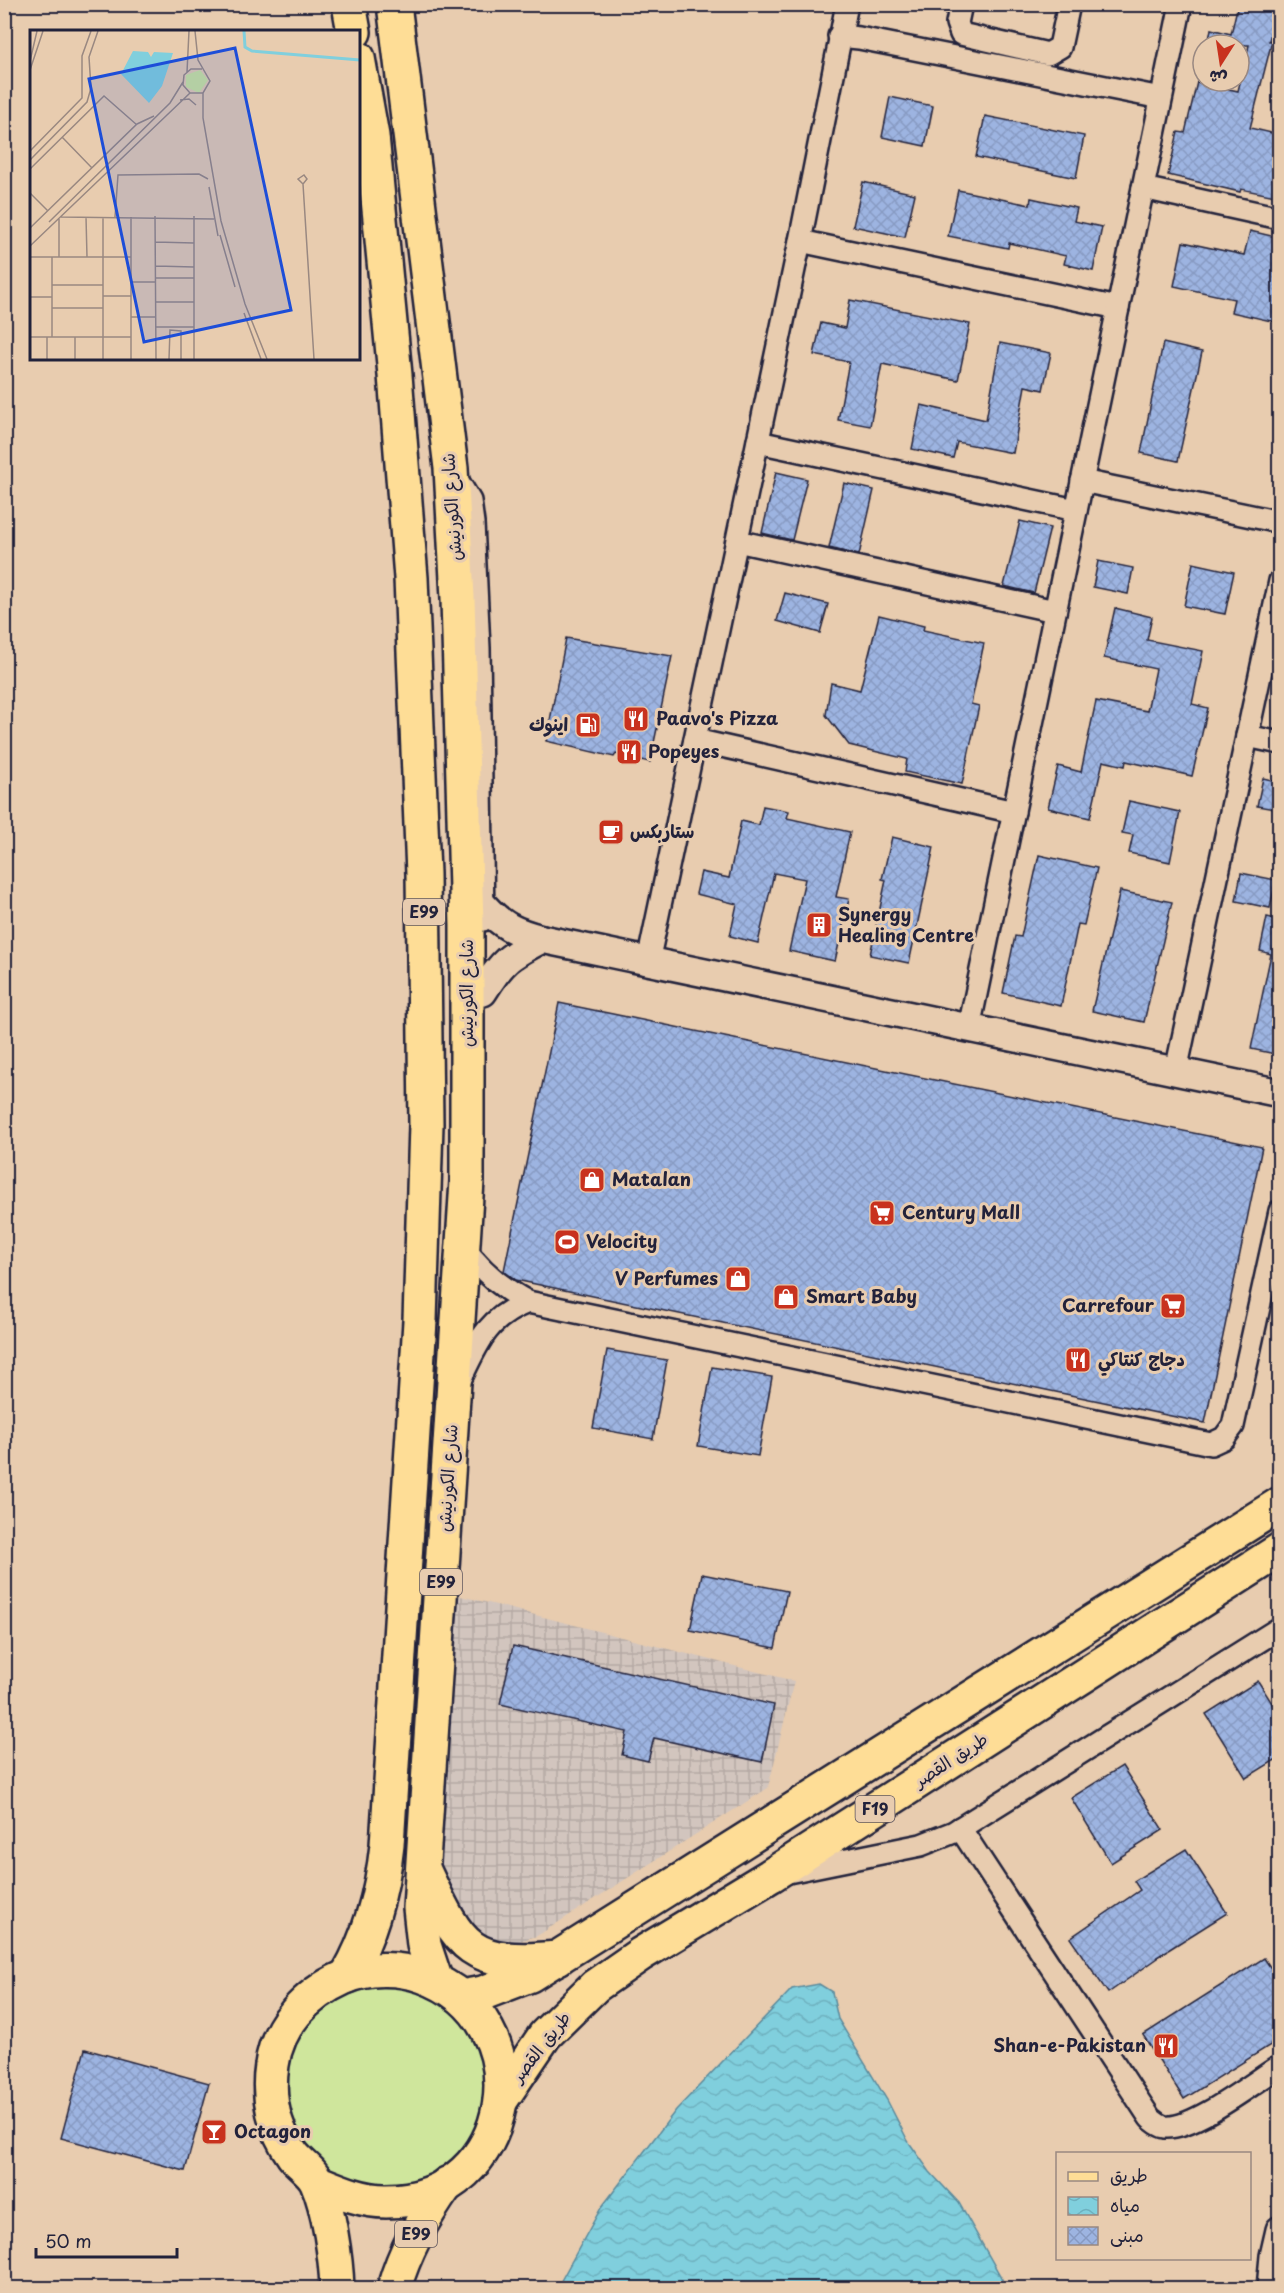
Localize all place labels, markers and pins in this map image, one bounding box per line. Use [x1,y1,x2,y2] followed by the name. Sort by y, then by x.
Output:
[621,704,651,734] restaurant icon: Paavo's Pizza
[656,704,778,731] place label: Paavo's Pizza
[529,710,568,737] place label: اينوك
[573,710,603,740] fuel station icon: اينوك
[614,737,644,767] restaurant icon: Popeyes
[648,737,720,764] place label: Popeyes
[596,817,626,847] cafe icon: ستاربكس
[630,817,694,844] place label: ستاربكس
[838,900,974,948] place label: Synergy Healing Centre
[804,910,834,940] building icon: Synergy Healing Centre
[577,1165,607,1195] shop icon: Matalan
[612,1165,691,1192] place label: Matalan
[867,1198,897,1228] supermarket icon: Century Mall
[902,1198,1020,1225] place label: Century Mall
[552,1227,582,1257] sports icon: Velocity
[586,1227,658,1254] place label: Velocity
[615,1264,718,1291] place label: V Perfumes
[723,1264,753,1294] shop icon: V Perfumes
[771,1282,801,1312] shop icon: Smart Baby
[806,1282,917,1309] place label: Smart Baby
[1062,1291,1155,1318] place label: Carrefour
[1158,1291,1188,1321] supermarket icon: Carrefour
[1063,1345,1093,1375] restaurant icon: دجاج كنتاكي
[1098,1345,1185,1376] place label: دجاج كنتاكي
[993,2031,1146,2058] place label: Shan-e-Pakistan
[1151,2031,1181,2061] restaurant icon: Shan-e-Pakistan
[199,2117,229,2147] bar icon: Octagon
[234,2117,311,2144] place label: Octagon

